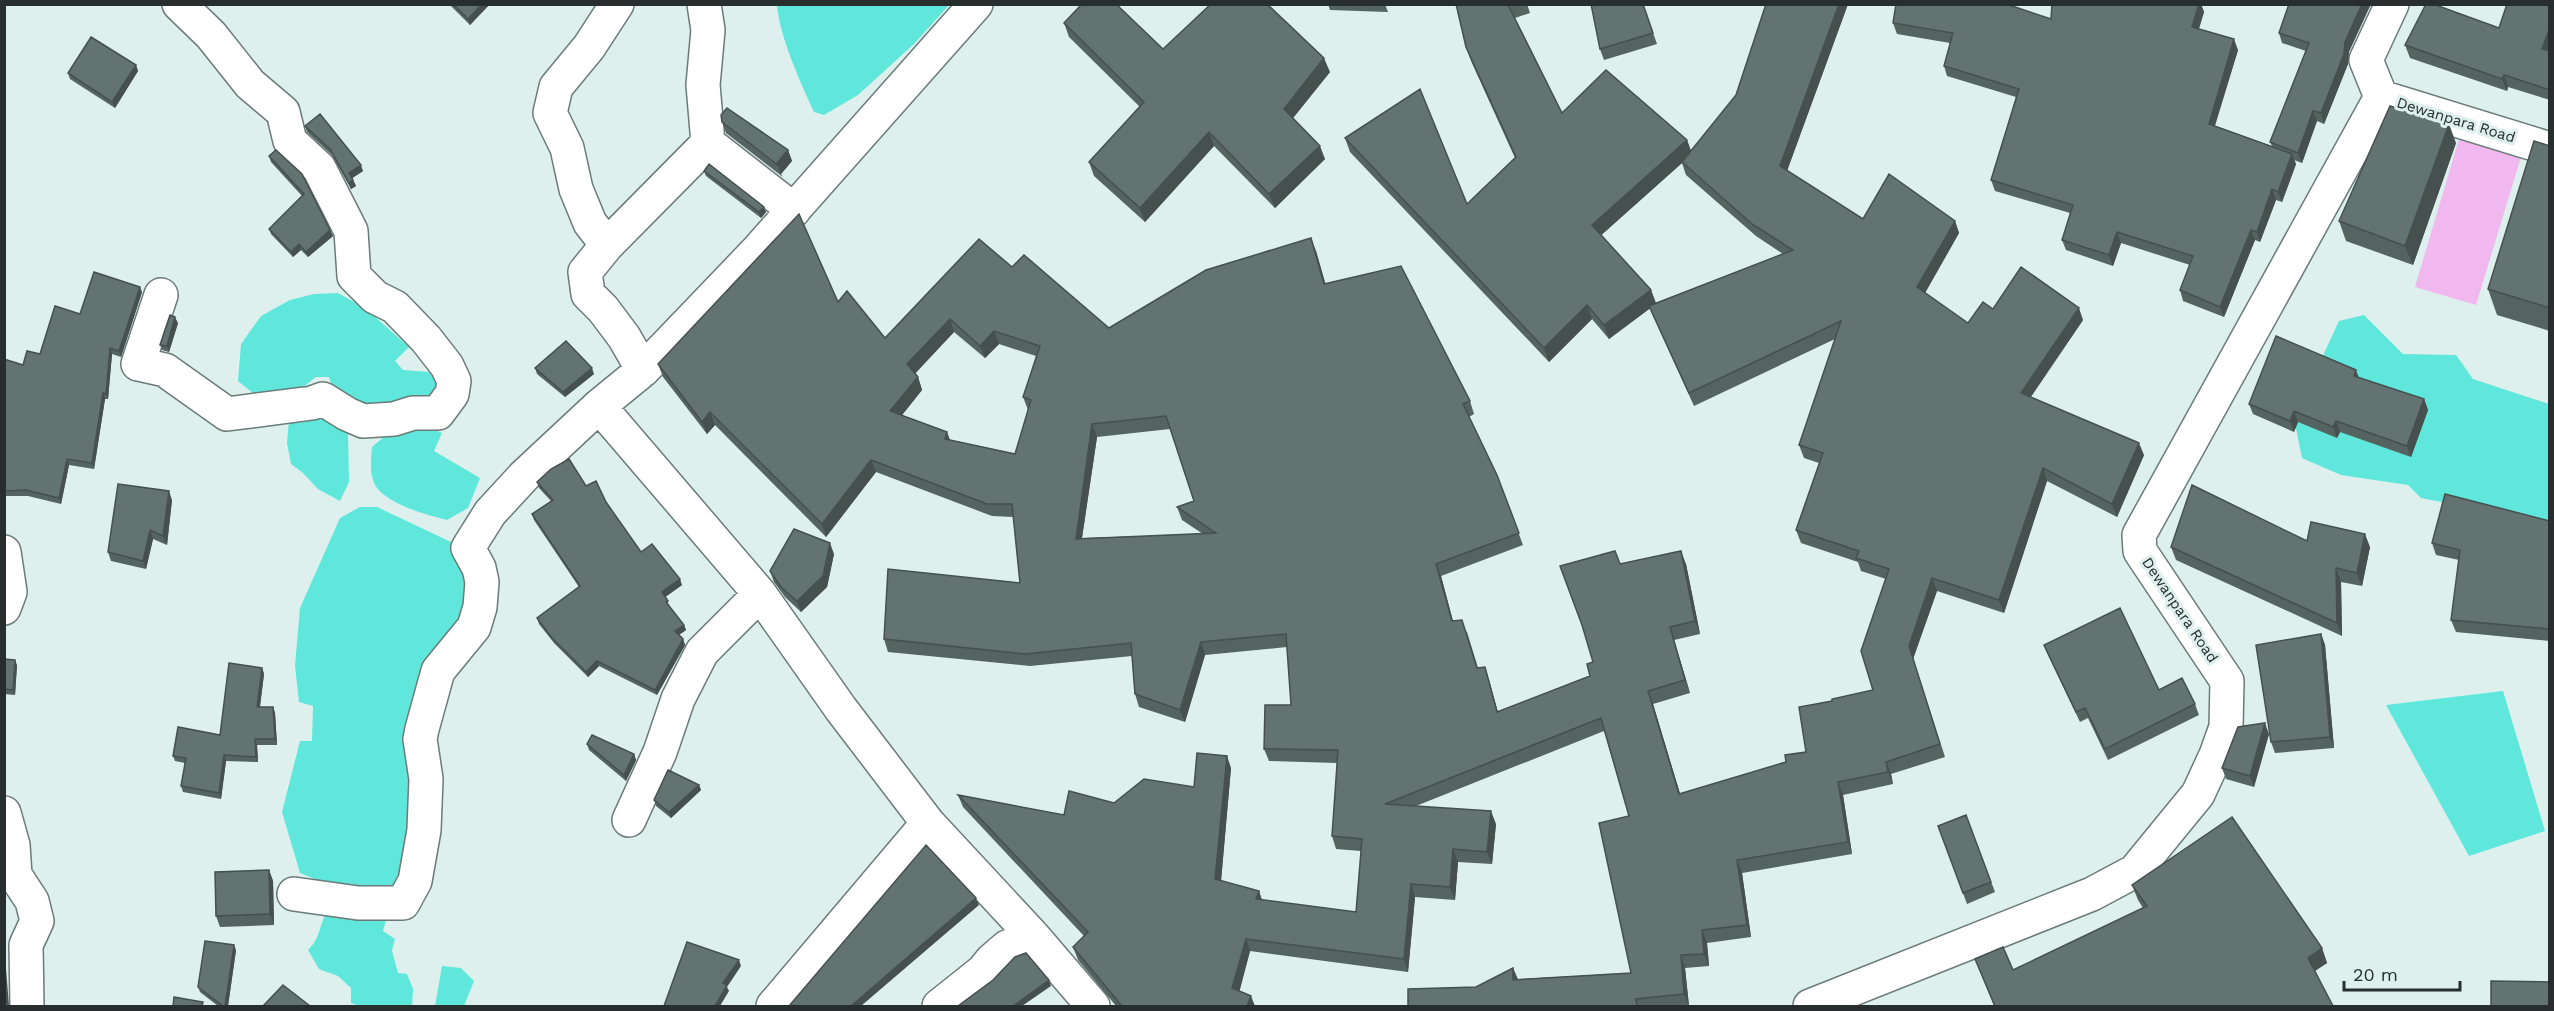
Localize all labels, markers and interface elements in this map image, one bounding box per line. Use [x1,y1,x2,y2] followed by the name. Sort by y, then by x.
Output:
[2394,93,2518,147] street label: Dewanpara Road
[2138,554,2222,666] street label: Dewanpara Road
[2344,954,2460,992] scale bar
[2353,964,2398,985] text: 20 m

